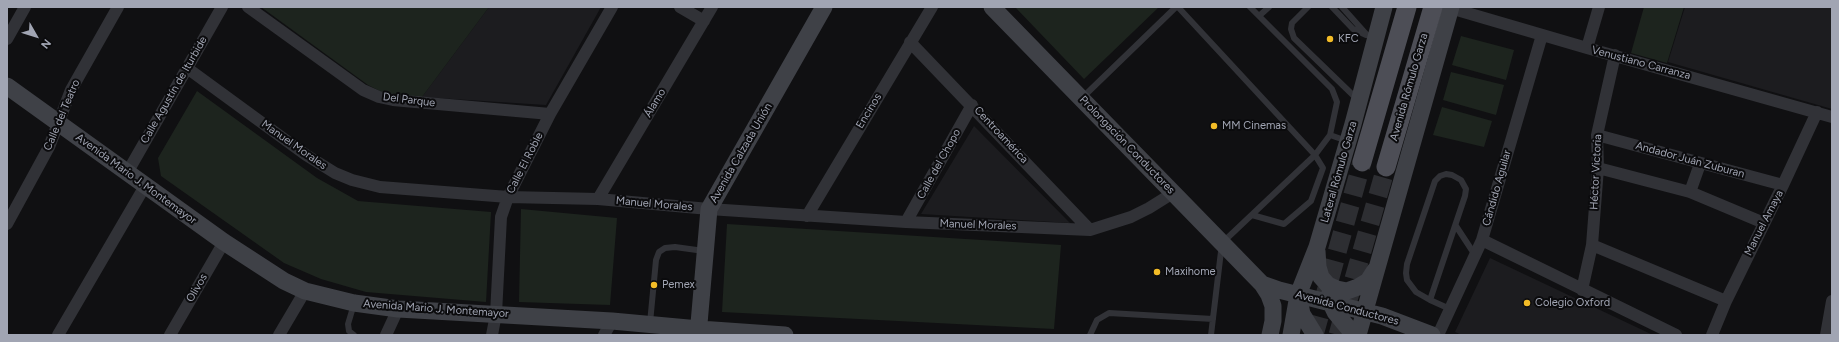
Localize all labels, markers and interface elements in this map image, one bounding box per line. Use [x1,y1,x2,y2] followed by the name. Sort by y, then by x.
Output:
[16,16,56,56] north arrow
[1338,32,1359,46] place label: KFC
[1387,32,1431,142] street label: Avenida Rómulo Garza
[138,34,210,146] street label: Calle Agustín de Iturbide
[1325,34,1335,44] marker: KFC
[38,36,53,51] text: N
[1590,43,1692,83] street label: Venustiano Carranza
[41,77,83,153] street label: Calle del Teatro
[641,86,669,120] street label: Álamo
[382,90,436,110] street label: Del Parque
[853,91,885,131] street label: Encinos
[1077,93,1177,197] street label: Prolongación Conductores
[707,101,775,205] street label: Avenida Calzada Unión
[971,104,1031,166] street label: Centroamérica
[259,118,329,172] street label: Manuel Morales
[1222,119,1286,133] place label: MM Cinemas
[1318,120,1360,224] street label: Lateral Rómulo Garza
[1209,121,1219,131] marker: MM Cinemas
[914,127,964,201] street label: Calle del Chopo
[504,130,546,196] street label: Calle El Roble
[73,131,199,227] street label: Avenida Mario J. Montemayor
[1587,134,1605,210] street label: Héctor Victoria
[1634,139,1746,181] street label: Andador Juán Zuburan
[1480,148,1514,228] street label: Cándido Aguilar
[1742,188,1786,258] street label: Manuel Amaya
[615,194,693,214] street label: Manuel Morales
[939,217,1017,233] street label: Manuel Morales
[1165,265,1216,279] place label: Maxihome
[1152,267,1162,277] marker: Maxihome
[184,271,210,305] street label: Olivos
[662,278,695,292] place label: Pemex
[649,280,659,290] marker: Pemex
[1294,288,1400,328] street label: Avenida Conductores
[1535,296,1610,310] place label: Colegio Oxford
[363,297,509,321] street label: Avenida Mario J. Montemayor
[1522,298,1532,308] marker: Colegio Oxford

